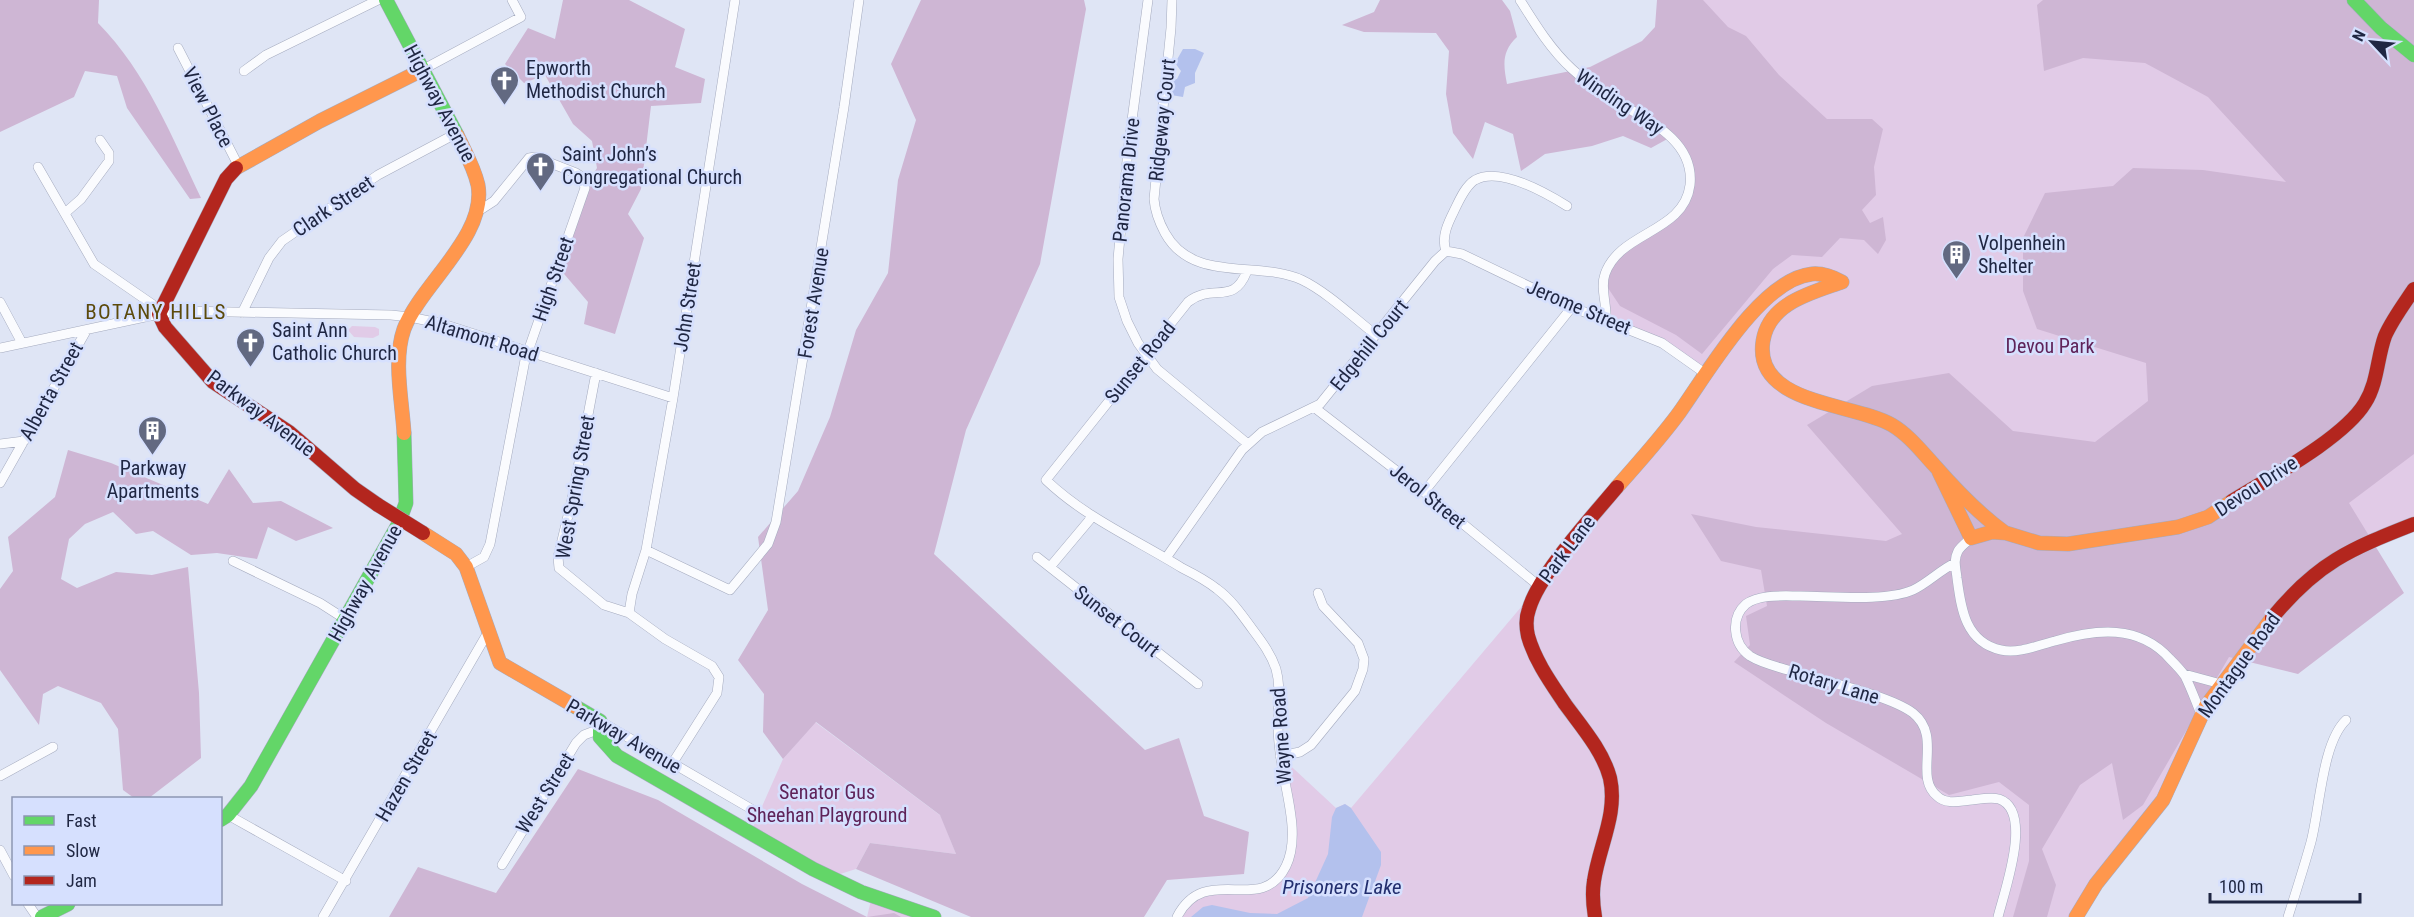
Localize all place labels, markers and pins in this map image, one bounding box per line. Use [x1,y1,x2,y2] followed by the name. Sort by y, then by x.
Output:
[526,56,666,103] place label: Epworth Methodist Church
[489,64,521,106] church icon: Epworth Methodist Church
[562,142,742,189] place label: Saint John’s Congregational Church
[525,150,557,192] church icon: Saint John’s Congregational Church
[1978,231,2066,278] place label: Volpenhein Shelter
[1941,238,1973,280] building icon: Volpenhein Shelter
[272,318,397,365] place label: Saint Ann Catholic Church
[235,326,267,368] church icon: Saint Ann Catholic Church
[137,414,169,456] building icon: Parkway Apartments
[107,456,199,503] place label: Parkway Apartments

